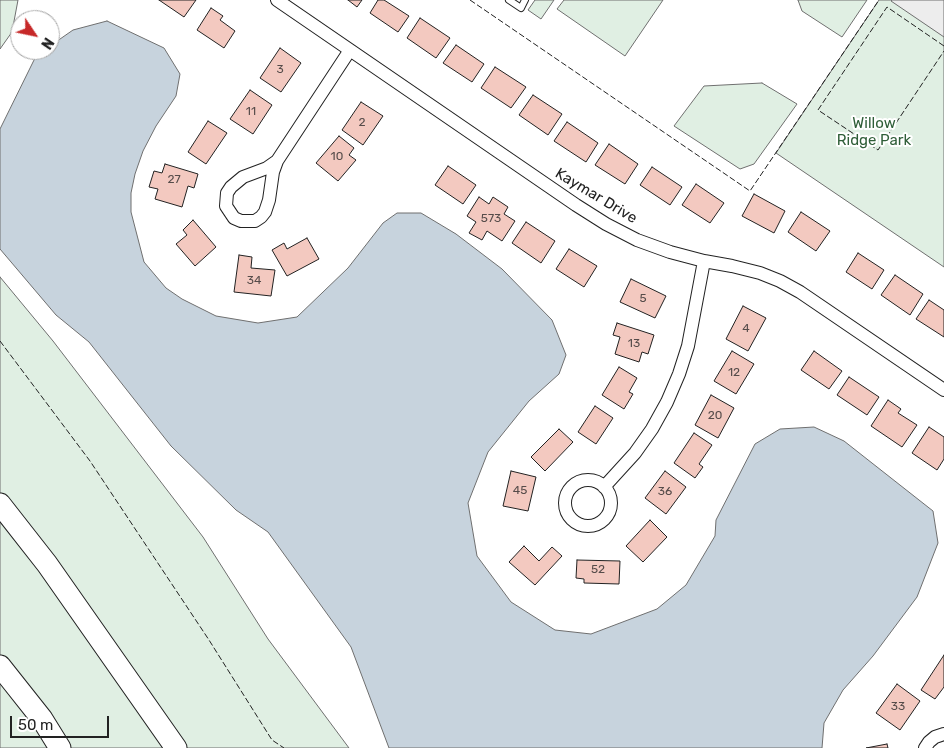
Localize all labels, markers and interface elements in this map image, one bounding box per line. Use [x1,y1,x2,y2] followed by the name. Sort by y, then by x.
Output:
[10,10,60,60] north arrow
[37,34,57,52] text: N
[276,63,284,77] house number: 3
[246,105,256,119] house number: 11
[837,115,911,150] park label: Willow Ridge Park
[358,116,366,130] house number: 2
[331,150,343,164] house number: 10
[552,164,640,228] street label: Kaymar Drive
[167,173,181,187] house number: 27
[481,212,501,226] house number: 573
[247,274,261,288] house number: 34
[639,292,647,306] house number: 5
[742,322,750,336] house number: 4
[628,337,640,351] house number: 13
[728,366,740,380] house number: 12
[708,409,722,423] house number: 20
[513,484,527,498] house number: 45
[658,485,672,499] house number: 36
[591,563,605,577] house number: 52
[891,700,905,714] house number: 33
[12,706,111,738] scale bar
[18,716,53,734] text: 50 m

